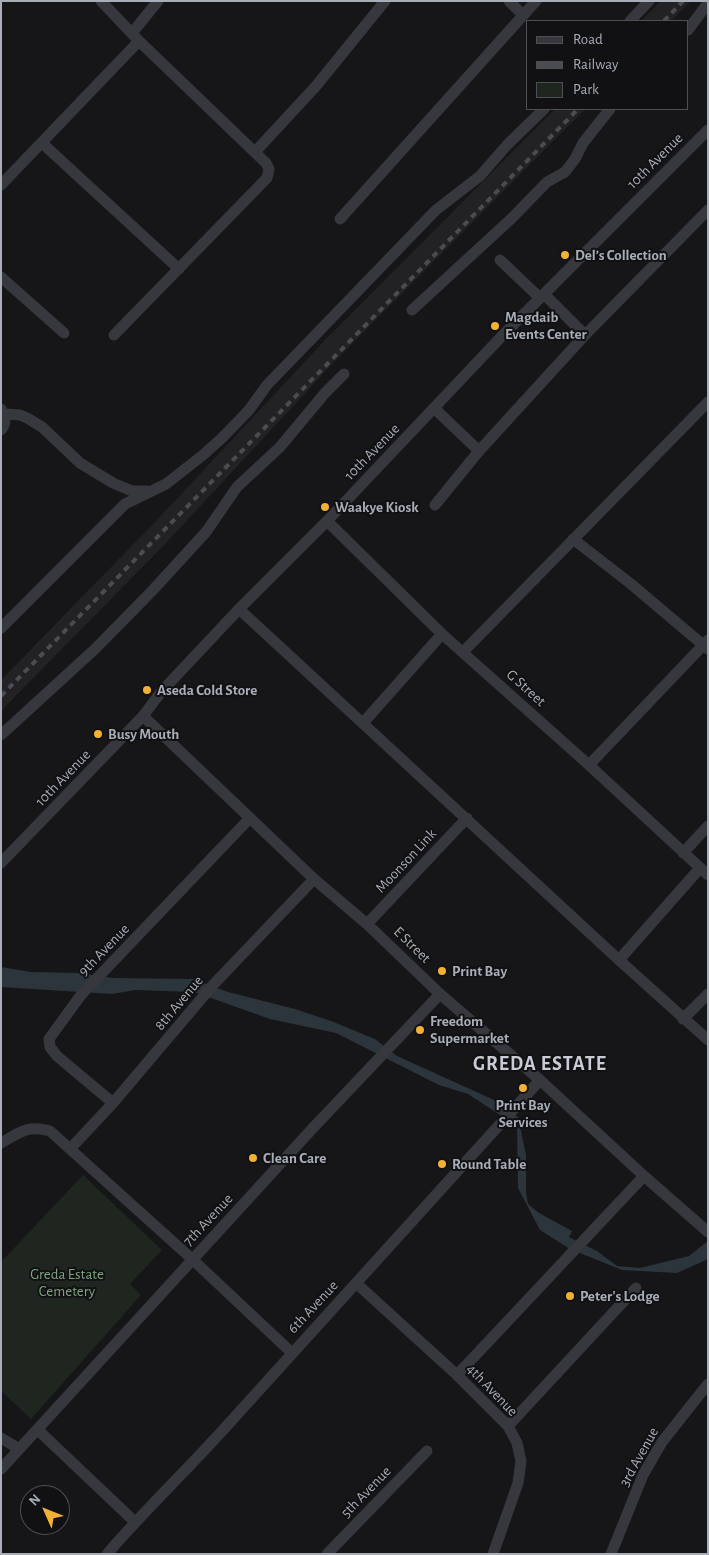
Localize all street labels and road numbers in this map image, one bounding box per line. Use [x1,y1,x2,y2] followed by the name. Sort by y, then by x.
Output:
[623,129,687,193] street label: 10th Avenue
[341,420,403,484] street label: 10th Avenue
[503,666,549,710] street label: G Street
[32,746,94,810] street label: 10th Avenue
[372,825,440,897] street label: Moonson Link
[75,920,133,980] street label: 9th Avenue
[390,923,434,967] street label: E Street
[151,972,207,1034] street label: 8th Avenue
[179,1190,237,1250] street label: 7th Avenue
[284,1277,342,1337] street label: 6th Avenue
[463,1360,521,1420] street label: 4th Avenue
[615,1424,663,1490] street label: 3rd Avenue
[337,1462,395,1522] street label: 5th Avenue

